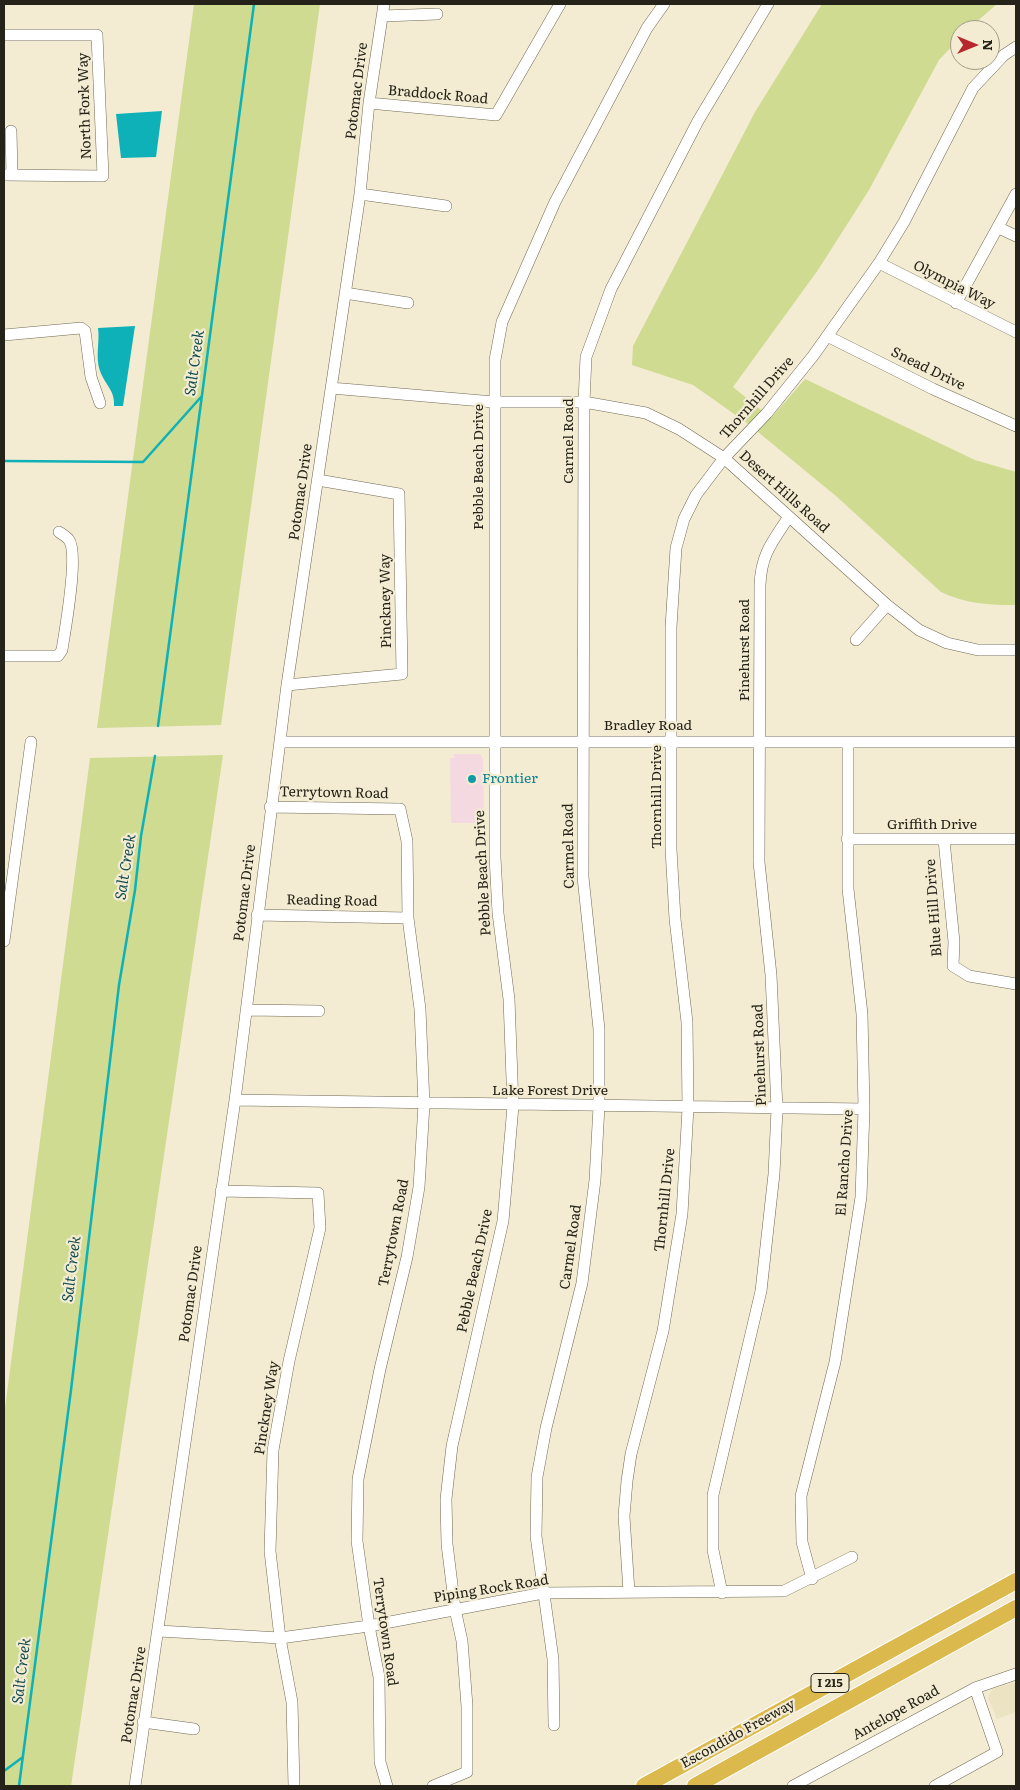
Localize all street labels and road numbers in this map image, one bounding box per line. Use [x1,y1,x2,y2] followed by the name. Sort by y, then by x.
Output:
[343,42,371,140] street label: Potomac Drive
[75,52,95,160] street label: North Fork Way
[387,82,489,108] street label: Braddock Road
[910,257,998,313] street label: Olympia Way
[888,344,968,394] street label: Snead Drive
[717,353,797,443] street label: Thornhill Drive
[561,398,577,484] street label: Carmel Road
[471,404,487,530] street label: Pebble Beach Drive
[286,442,316,542] street label: Potomac Drive
[736,447,832,537] street label: Desert Hills Road
[377,554,395,648] street label: Pinckney Way
[737,599,753,701] street label: Pinehurst Road
[604,718,692,734] street label: Bradley Road
[649,745,665,849] street label: Thornhill Drive
[279,784,389,802] street label: Terrytown Road
[560,803,578,889] street label: Carmel Road
[471,810,495,936] street label: Pebble Beach Drive
[887,817,977,833] street label: Griffith Drive
[231,844,259,942] street label: Potomac Drive
[922,859,946,957] street label: Blue Hill Drive
[286,892,378,910] street label: Reading Road
[750,1004,770,1106] street label: Pinehurst Road
[492,1083,608,1099] street label: Lake Forest Drive
[833,1109,857,1217] street label: El Rancho Drive
[651,1147,679,1253] street label: Thornhill Drive
[375,1178,413,1288] street label: Terrytown Road
[557,1203,585,1291] street label: Carmel Road
[454,1208,496,1334] street label: Pebble Beach Drive
[176,1244,206,1344] street label: Potomac Drive
[251,1360,283,1456] street label: Pinckney Way
[432,1572,550,1606] street label: Piping Rock Road
[369,1577,401,1687] street label: Terrytown Road
[118,1645,150,1745] street label: Potomac Drive
[811,1674,849,1692] road number: I 215
[850,1682,942,1744] street label: Antelope Road
[678,1696,798,1772] street label: Escondido Freeway

